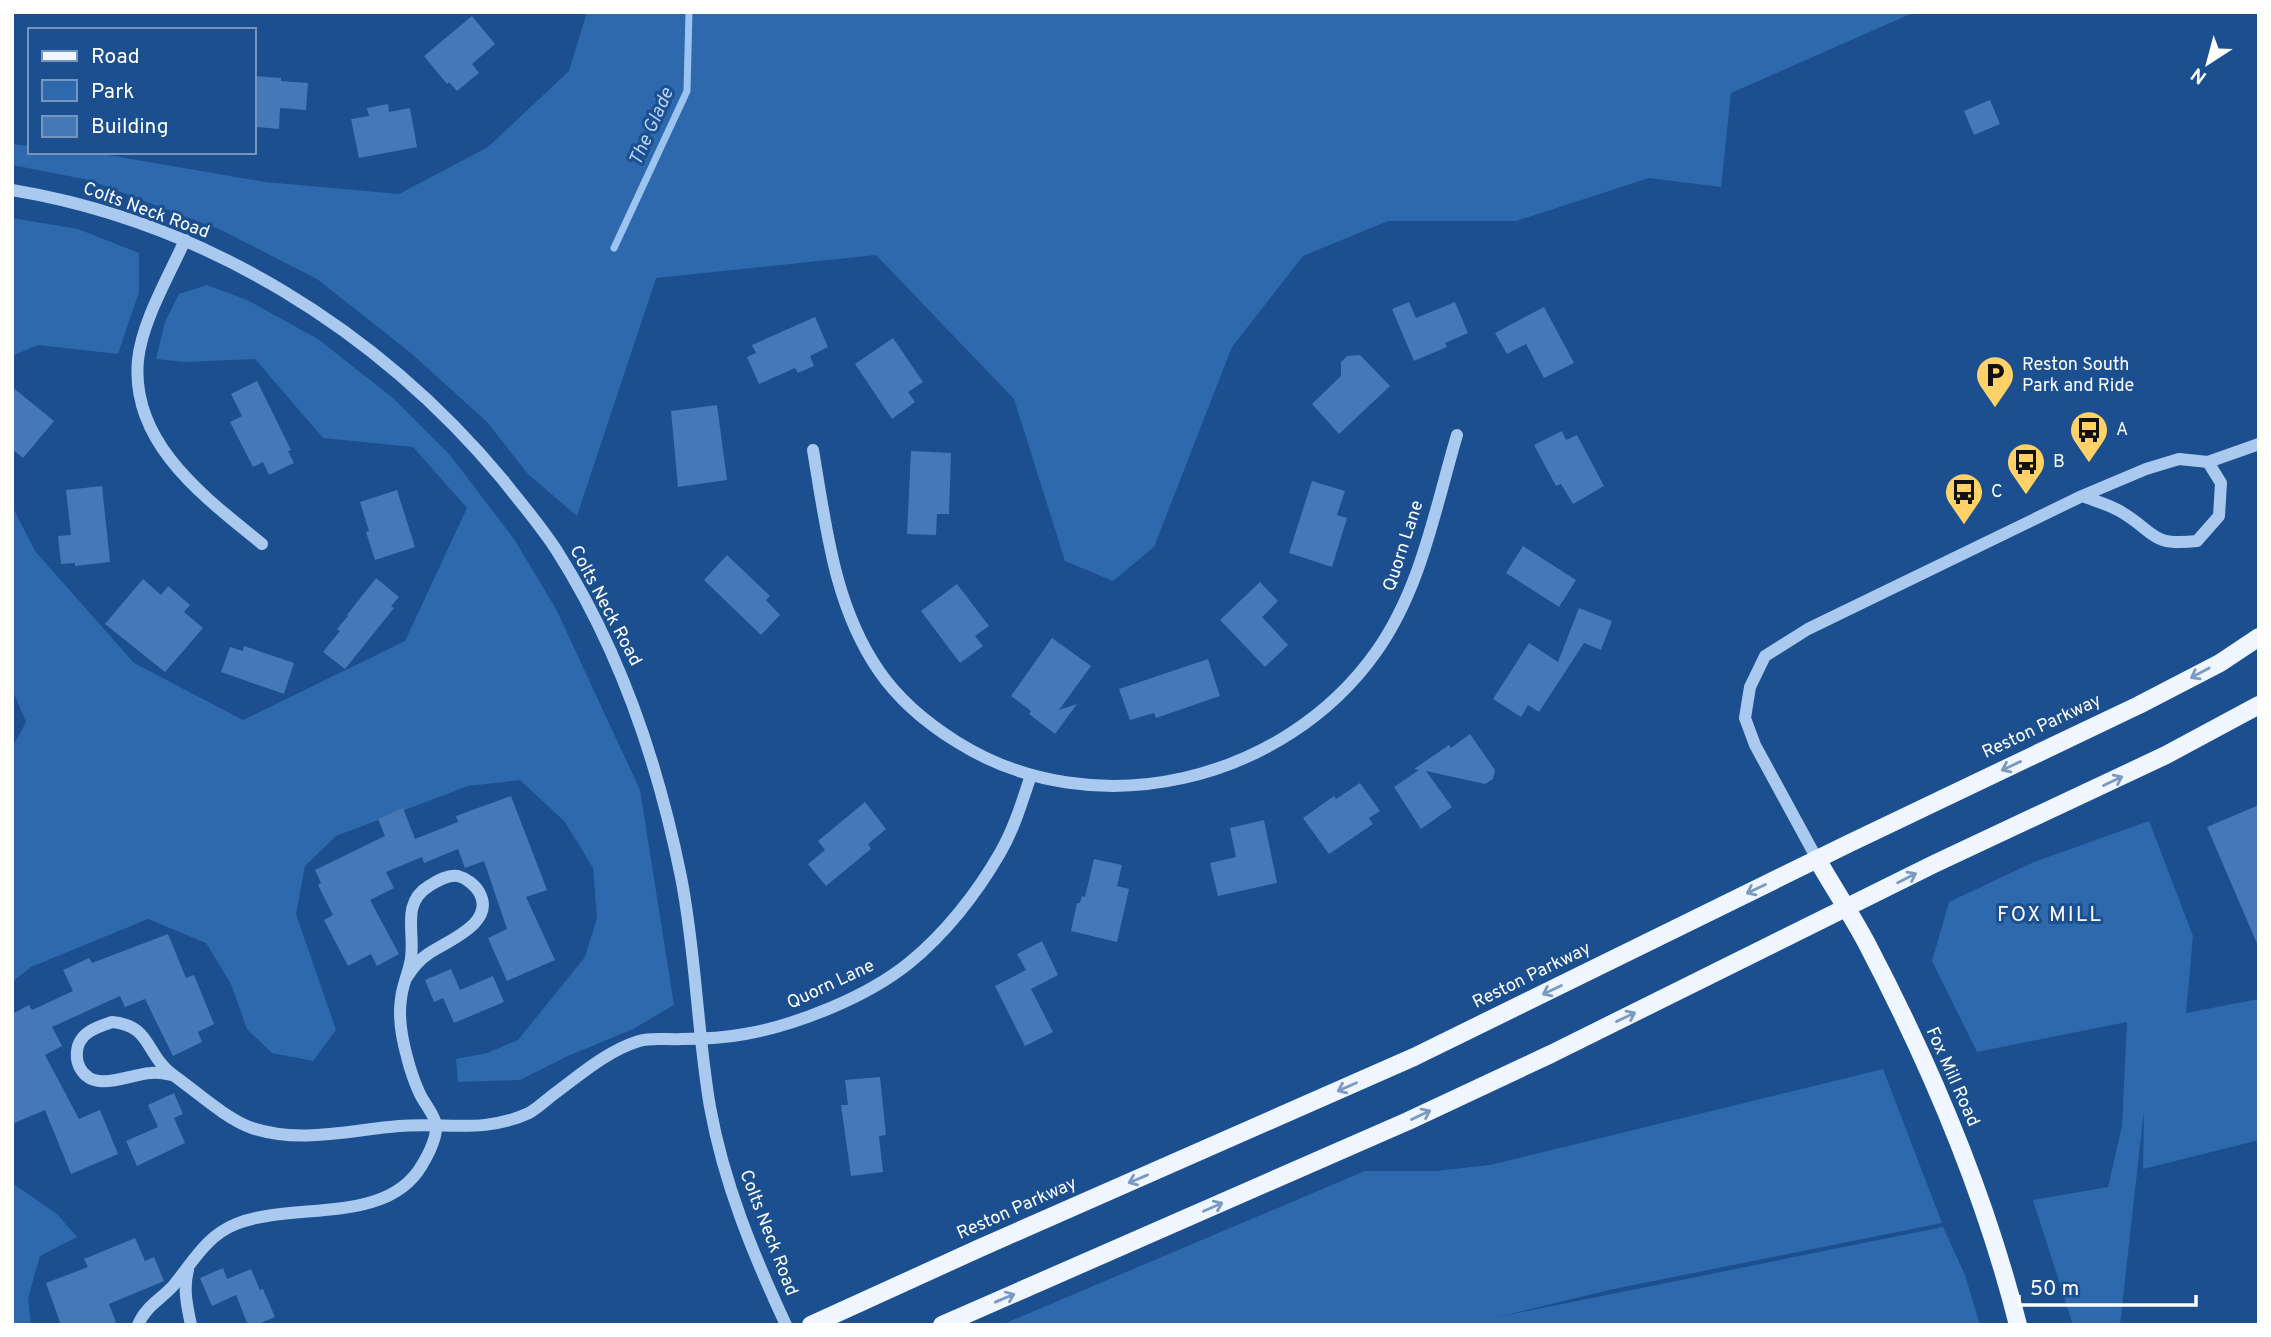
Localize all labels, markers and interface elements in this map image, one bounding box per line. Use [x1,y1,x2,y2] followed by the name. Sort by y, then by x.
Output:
[28,28,256,154] legend
[2173,28,2243,98] north arrow
[91,44,140,71] text: Road
[2187,61,2212,89] text: N
[91,79,134,106] text: Park
[624,84,680,170] water label: The Glade
[91,114,169,141] text: Building
[80,177,212,245] street label: Colts Neck Road
[1974,354,2016,409] parking icon: Reston South Park and Ride
[2022,354,2134,398] place label: Reston South Park and Ride
[2068,409,2110,464] bus stop icon: A
[2116,419,2128,442] place label: A
[2005,441,2047,496] bus stop icon: B
[2053,451,2065,474] place label: B
[1943,471,1985,526] bus stop icon: C
[1991,481,2003,504] place label: C
[1378,498,1430,594] street label: Quorn Lane
[564,542,646,670] street label: Colts Neck Road
[2191,666,2211,680] one-way arrow
[1979,689,2105,765] street label: Reston Parkway
[2001,759,2022,773] one-way arrow
[2102,773,2123,787] one-way arrow
[1896,871,1917,884] one-way arrow
[1746,882,1767,896] one-way arrow
[1997,902,2103,929] district label: FOX MILL
[1469,937,1595,1015] street label: Reston Parkway
[783,955,879,1015] street label: Quorn Lane
[1542,983,1563,997] one-way arrow
[1615,1009,1636,1023] one-way arrow
[1920,1024,1984,1130] street label: Fox Mill Road
[1336,1081,1358,1094] one-way arrow
[1410,1108,1431,1122] one-way arrow
[733,1167,803,1299] street label: Colts Neck Road
[954,1172,1080,1246] street label: Reston Parkway
[1128,1173,1150,1186] one-way arrow
[1202,1200,1223,1213] one-way arrow
[2019,1264,2196,1308] scale bar
[2030,1276,2079,1303] text: 50 m
[993,1291,1015,1304] one-way arrow

